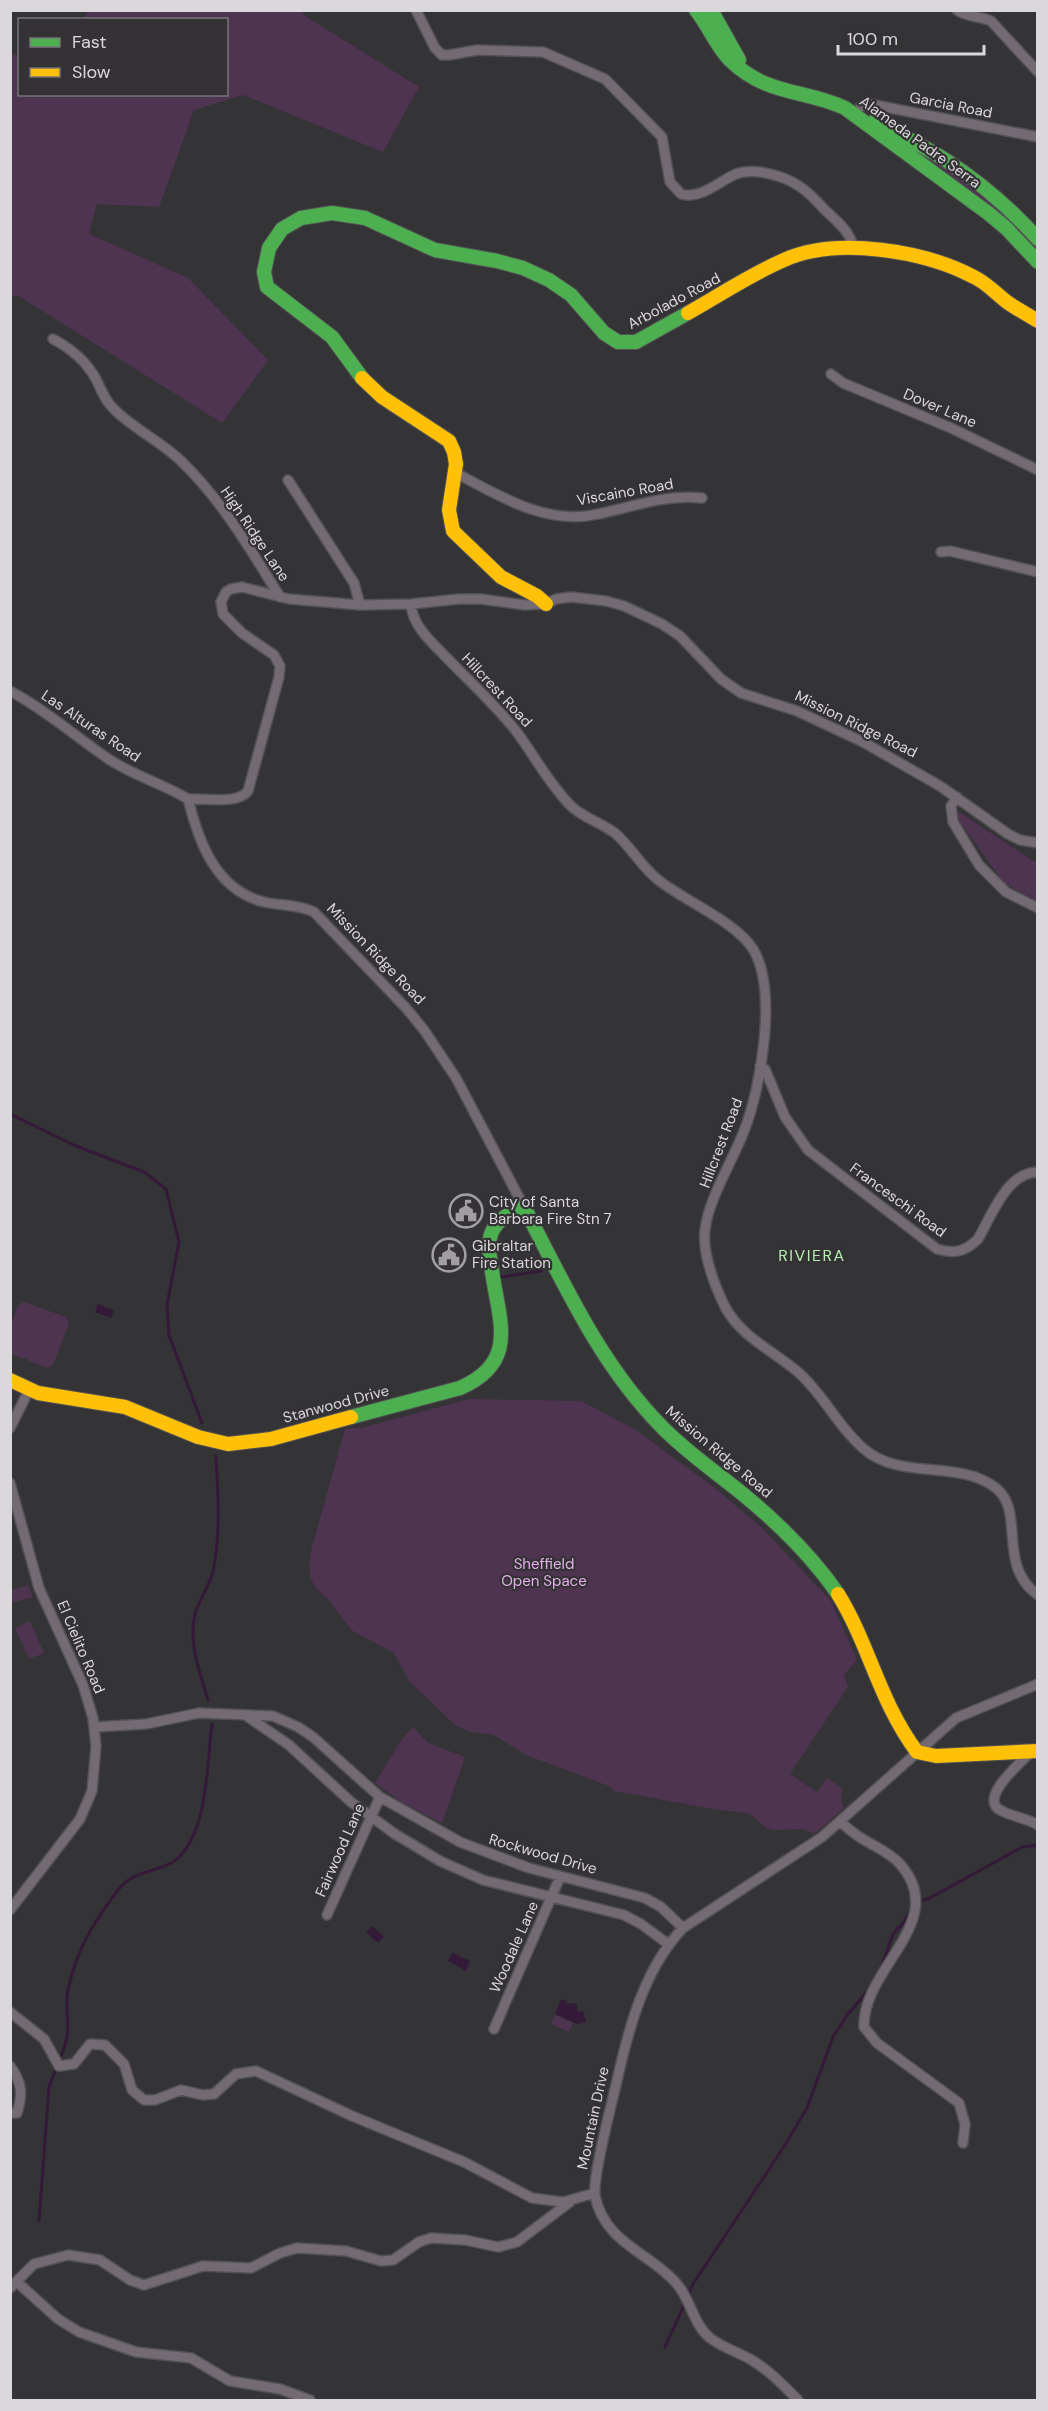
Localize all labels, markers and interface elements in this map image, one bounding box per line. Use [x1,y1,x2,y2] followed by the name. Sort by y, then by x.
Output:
[18,18,228,96] legend
[838,18,984,56] scale bar
[847,27,898,51] text: 100 m
[72,30,107,54] text: Fast
[72,60,111,84] text: Slow
[908,87,994,123] street label: Garcia Road
[855,91,985,193] street label: Alameda Padre Serra
[624,268,724,334] street label: Arbolado Road
[900,384,980,432] street label: Dover Lane
[575,474,675,510] street label: Viscaino Road
[216,483,294,585] street label: High Ridge Lane
[457,648,537,732] street label: Hillcrest Road
[38,685,144,767] street label: Las Alturas Road
[791,686,921,762] street label: Mission Ridge Road
[322,899,430,1009] street label: Mission Ridge Road
[695,1095,747,1191] street label: Hillcrest Road
[846,1158,950,1242] street label: Franceschi Road
[489,1192,612,1229] place label: City of Santa Barbara Fire Stn 7
[448,1193,484,1229] public building icon: City of Santa Barbara Fire Stn 7
[472,1236,551,1273] place label: Gibraltar Fire Station
[431,1237,467,1273] public building icon: Gibraltar Fire Station
[778,1245,846,1266] district label: RIVIERA
[281,1380,391,1428] street label: Stanwood Drive
[661,1401,777,1503] street label: Mission Ridge Road
[501,1554,587,1591] park label: Sheffield Open Space
[52,1597,110,1697] street label: El Cielito Road
[310,1800,370,1900] street label: Fairwood Lane
[487,1829,599,1879] street label: Rockwood Drive
[485,1898,543,1996] street label: Woodale Lane
[572,2065,614,2171] street label: Mountain Drive

